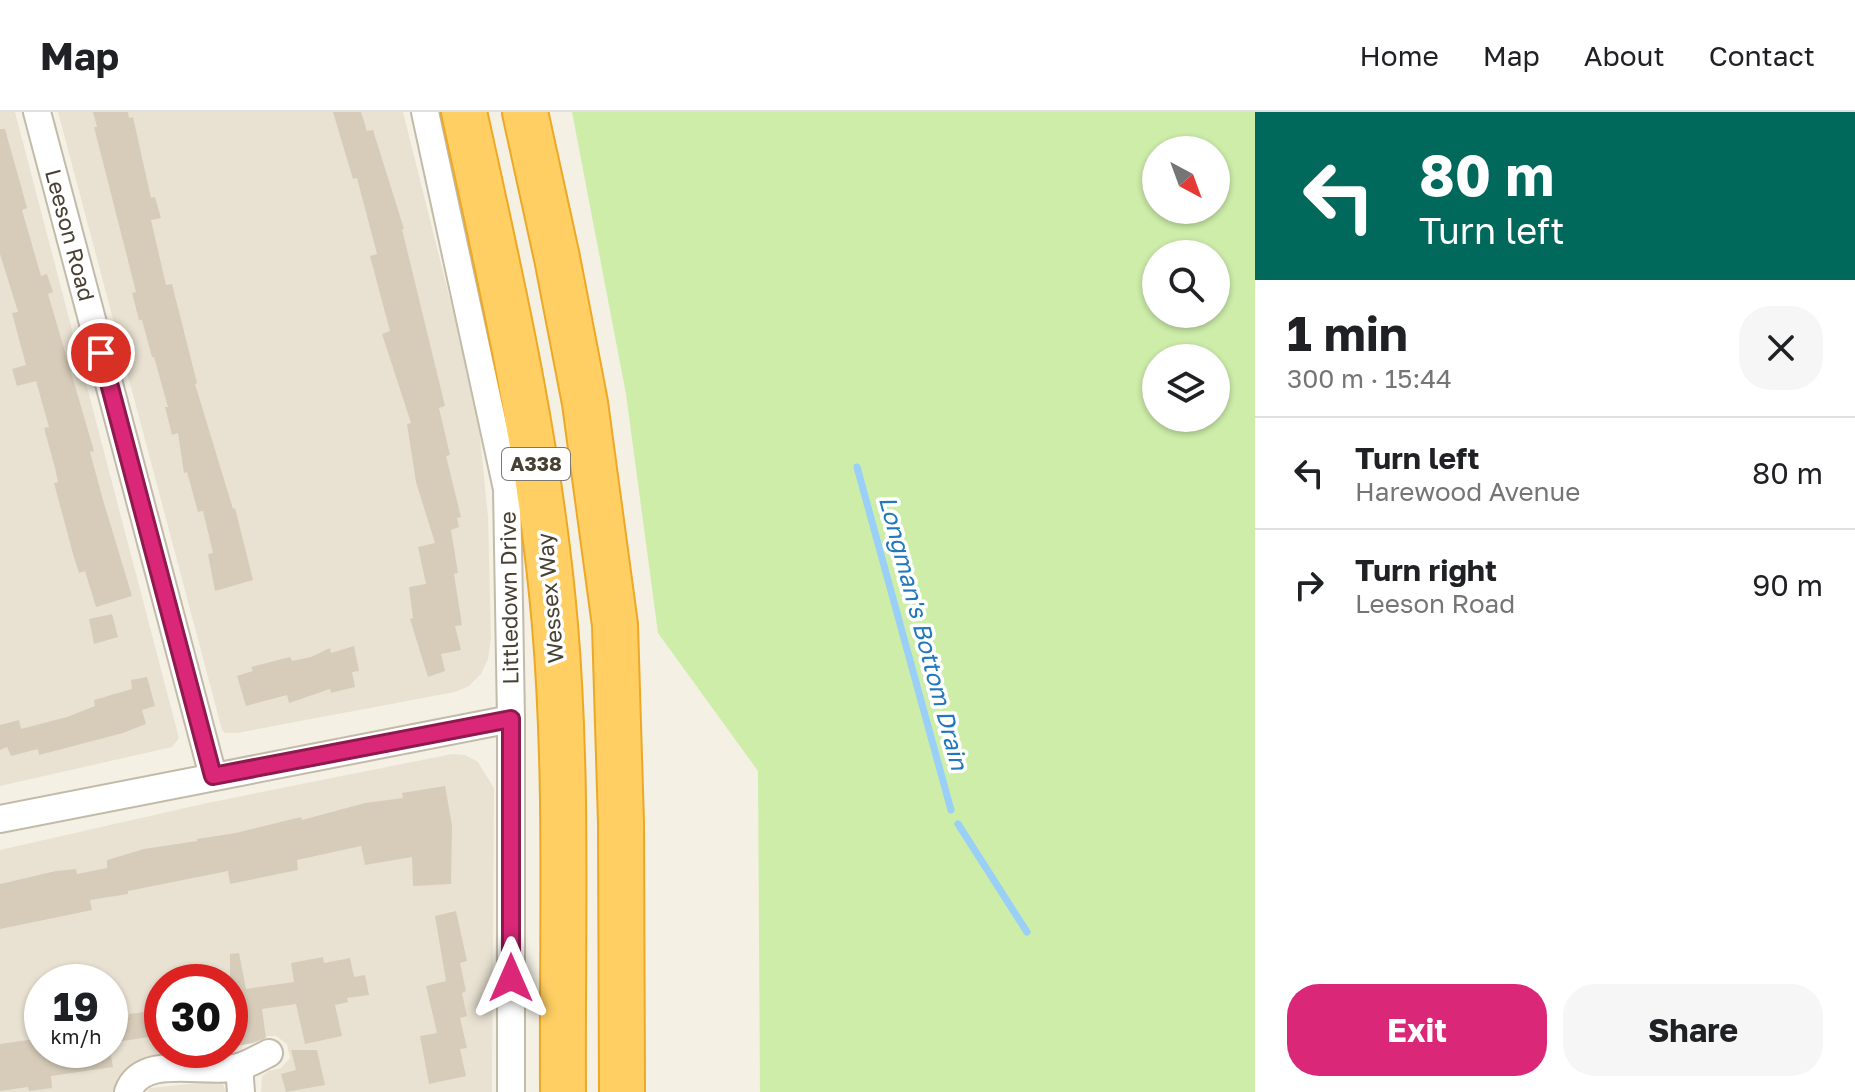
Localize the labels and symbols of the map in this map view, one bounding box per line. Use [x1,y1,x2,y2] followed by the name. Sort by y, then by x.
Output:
[1142,136,1230,224] north arrow
[40,166,101,304] street label: Leeson Road
[67,319,135,387] pin
[502,448,570,480] road number: A338
[873,492,975,774] water label: Longman's Bottom Drain
[493,511,524,685] street label: Littledown Drive
[530,532,569,664] street label: Wessex Way
[469,936,553,1020] position arrow
[144,964,248,1068] speed limit sign: 30

